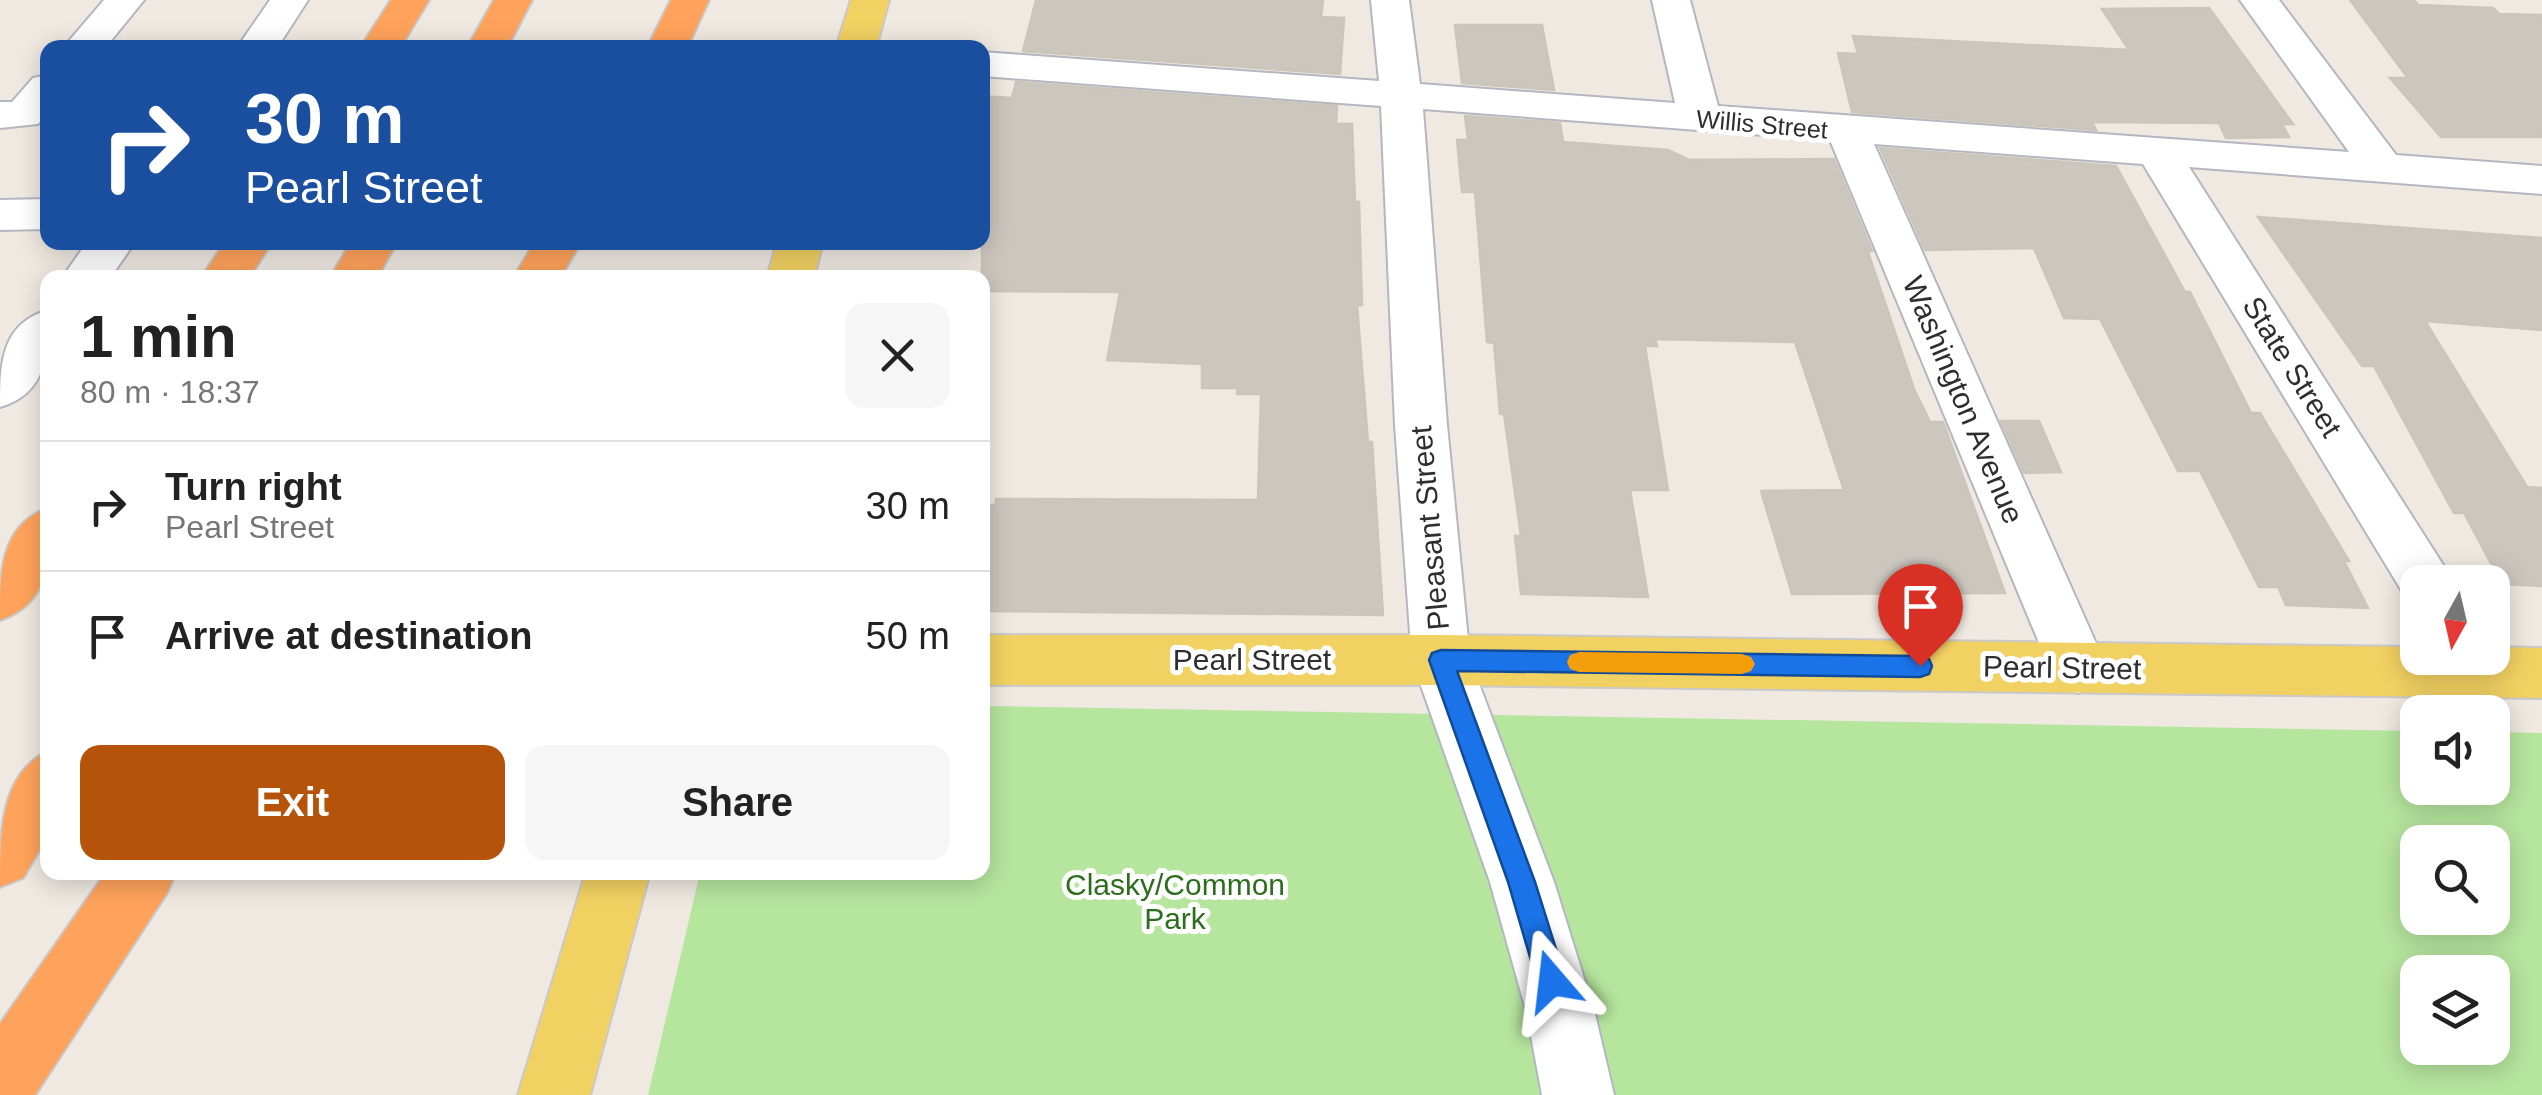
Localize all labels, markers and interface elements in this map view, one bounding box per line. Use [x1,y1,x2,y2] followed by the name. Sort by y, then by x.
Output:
[80,80,210,210] icon: right
[245,80,405,158] text: 30 m
[1695,104,1829,144] street label: Willis Street
[245,162,483,213] text: Pearl Street
[1896,271,2030,528] street label: Washington Avenue
[2236,291,2349,443] street label: State Street
[80,303,237,370] text: 1 min
[845,303,950,408] button: close
[80,374,260,410] text: 80 m · 18:37
[1404,424,1455,632] street label: Pleasant Street
[165,466,342,508] text: Turn right
[80,479,135,534] icon: right
[866,485,950,527] text: 30 m
[165,509,334,545] text: Pearl Street
[1878,564,1963,667] pin
[2400,565,2510,675] north arrow
[2400,565,2510,1065] map controls
[1893,579,1948,634] icon: arrive
[80,609,135,664] icon: arrive
[165,615,532,657] text: Arrive at destination
[866,615,950,657] text: 50 m
[1173,643,1332,676] street label: Pearl Street
[1983,650,2142,685] street label: Pearl Street
[2400,695,2510,805] button: sound
[80,745,505,860] button: Exit
[525,745,950,860] button: Share
[2400,825,2510,935] button: search
[1065,868,1285,935] park label: Clasky/Common Park
[1500,929,1604,1033] position arrow
[2400,955,2510,1065] button: layers

